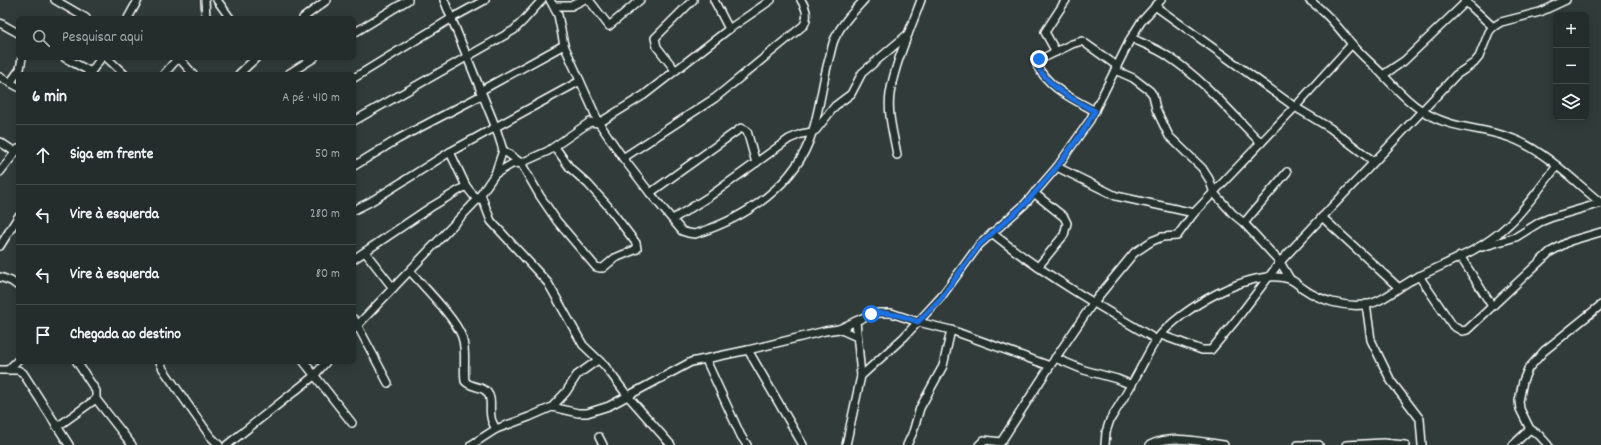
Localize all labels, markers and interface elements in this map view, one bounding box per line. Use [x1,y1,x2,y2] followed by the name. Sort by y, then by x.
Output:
[1553,12,1589,120] map controls
[1553,12,1589,48] button: +
[16,16,356,60] search box
[30,27,52,49] icon: search
[62,27,143,49] text: Pesquisar aqui
[1553,48,1589,84] button: −
[1030,50,1048,68] route end
[1553,84,1589,120] button: layers
[32,86,67,110] text: 6 min
[282,89,340,108] text: A pé · 410 m
[32,144,54,166] icon: ahead
[70,144,153,166] text: Siga em frente
[315,145,340,164] text: 50 m
[32,204,54,226] icon: left
[70,204,159,226] text: Vire à esquerda
[310,205,340,224] text: 280 m
[32,264,54,286] icon: left
[70,264,159,286] text: Vire à esquerda
[316,265,340,284] text: 80 m
[862,305,880,323] route start
[32,324,54,346] icon: arrive
[70,324,181,346] text: Chegada ao destino

